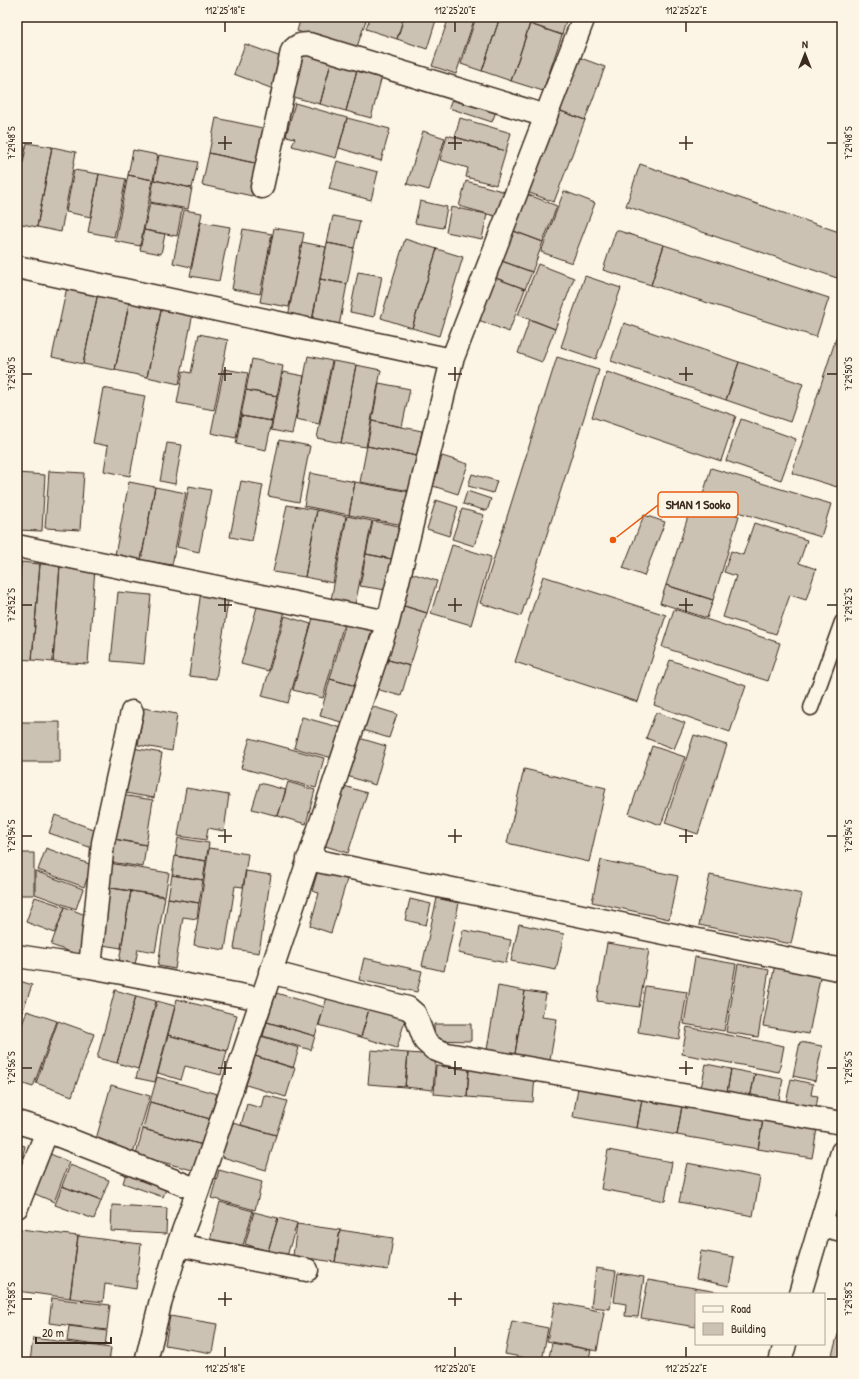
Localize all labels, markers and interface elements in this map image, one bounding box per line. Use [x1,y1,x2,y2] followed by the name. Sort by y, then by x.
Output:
[205,4,246,17] text: 112°25'18"E
[434,4,476,17] text: 112°25'20"E
[665,4,707,17] text: 112°25'22"E
[785,34,825,74] north arrow
[802,37,808,51] text: N
[5,126,18,159] text: 7°29'48"S
[842,126,855,159] text: 7°29'48"S
[5,357,18,391] text: 7°29'50"S
[842,357,855,391] text: 7°29'50"S
[658,492,738,517] callout: SMAN 1 Sooko
[666,495,731,513] text: SMAN 1 Sooko
[5,588,18,622] text: 7°29'52"S
[842,588,855,622] text: 7°29'52"S
[5,819,18,852] text: 7°29'54"S
[842,819,855,852] text: 7°29'54"S
[5,1051,18,1085] text: 7°29'56"S
[842,1051,855,1085] text: 7°29'56"S
[5,1282,18,1316] text: 7°29'58"S
[842,1282,855,1316] text: 7°29'58"S
[695,1293,825,1345] legend
[731,1300,751,1317] text: Road
[36,1319,111,1345] scale bar
[731,1320,766,1337] text: Building
[42,1324,64,1341] text: 20 m
[205,1362,246,1375] text: 112°25'18"E
[434,1362,476,1375] text: 112°25'20"E
[665,1362,707,1375] text: 112°25'22"E

